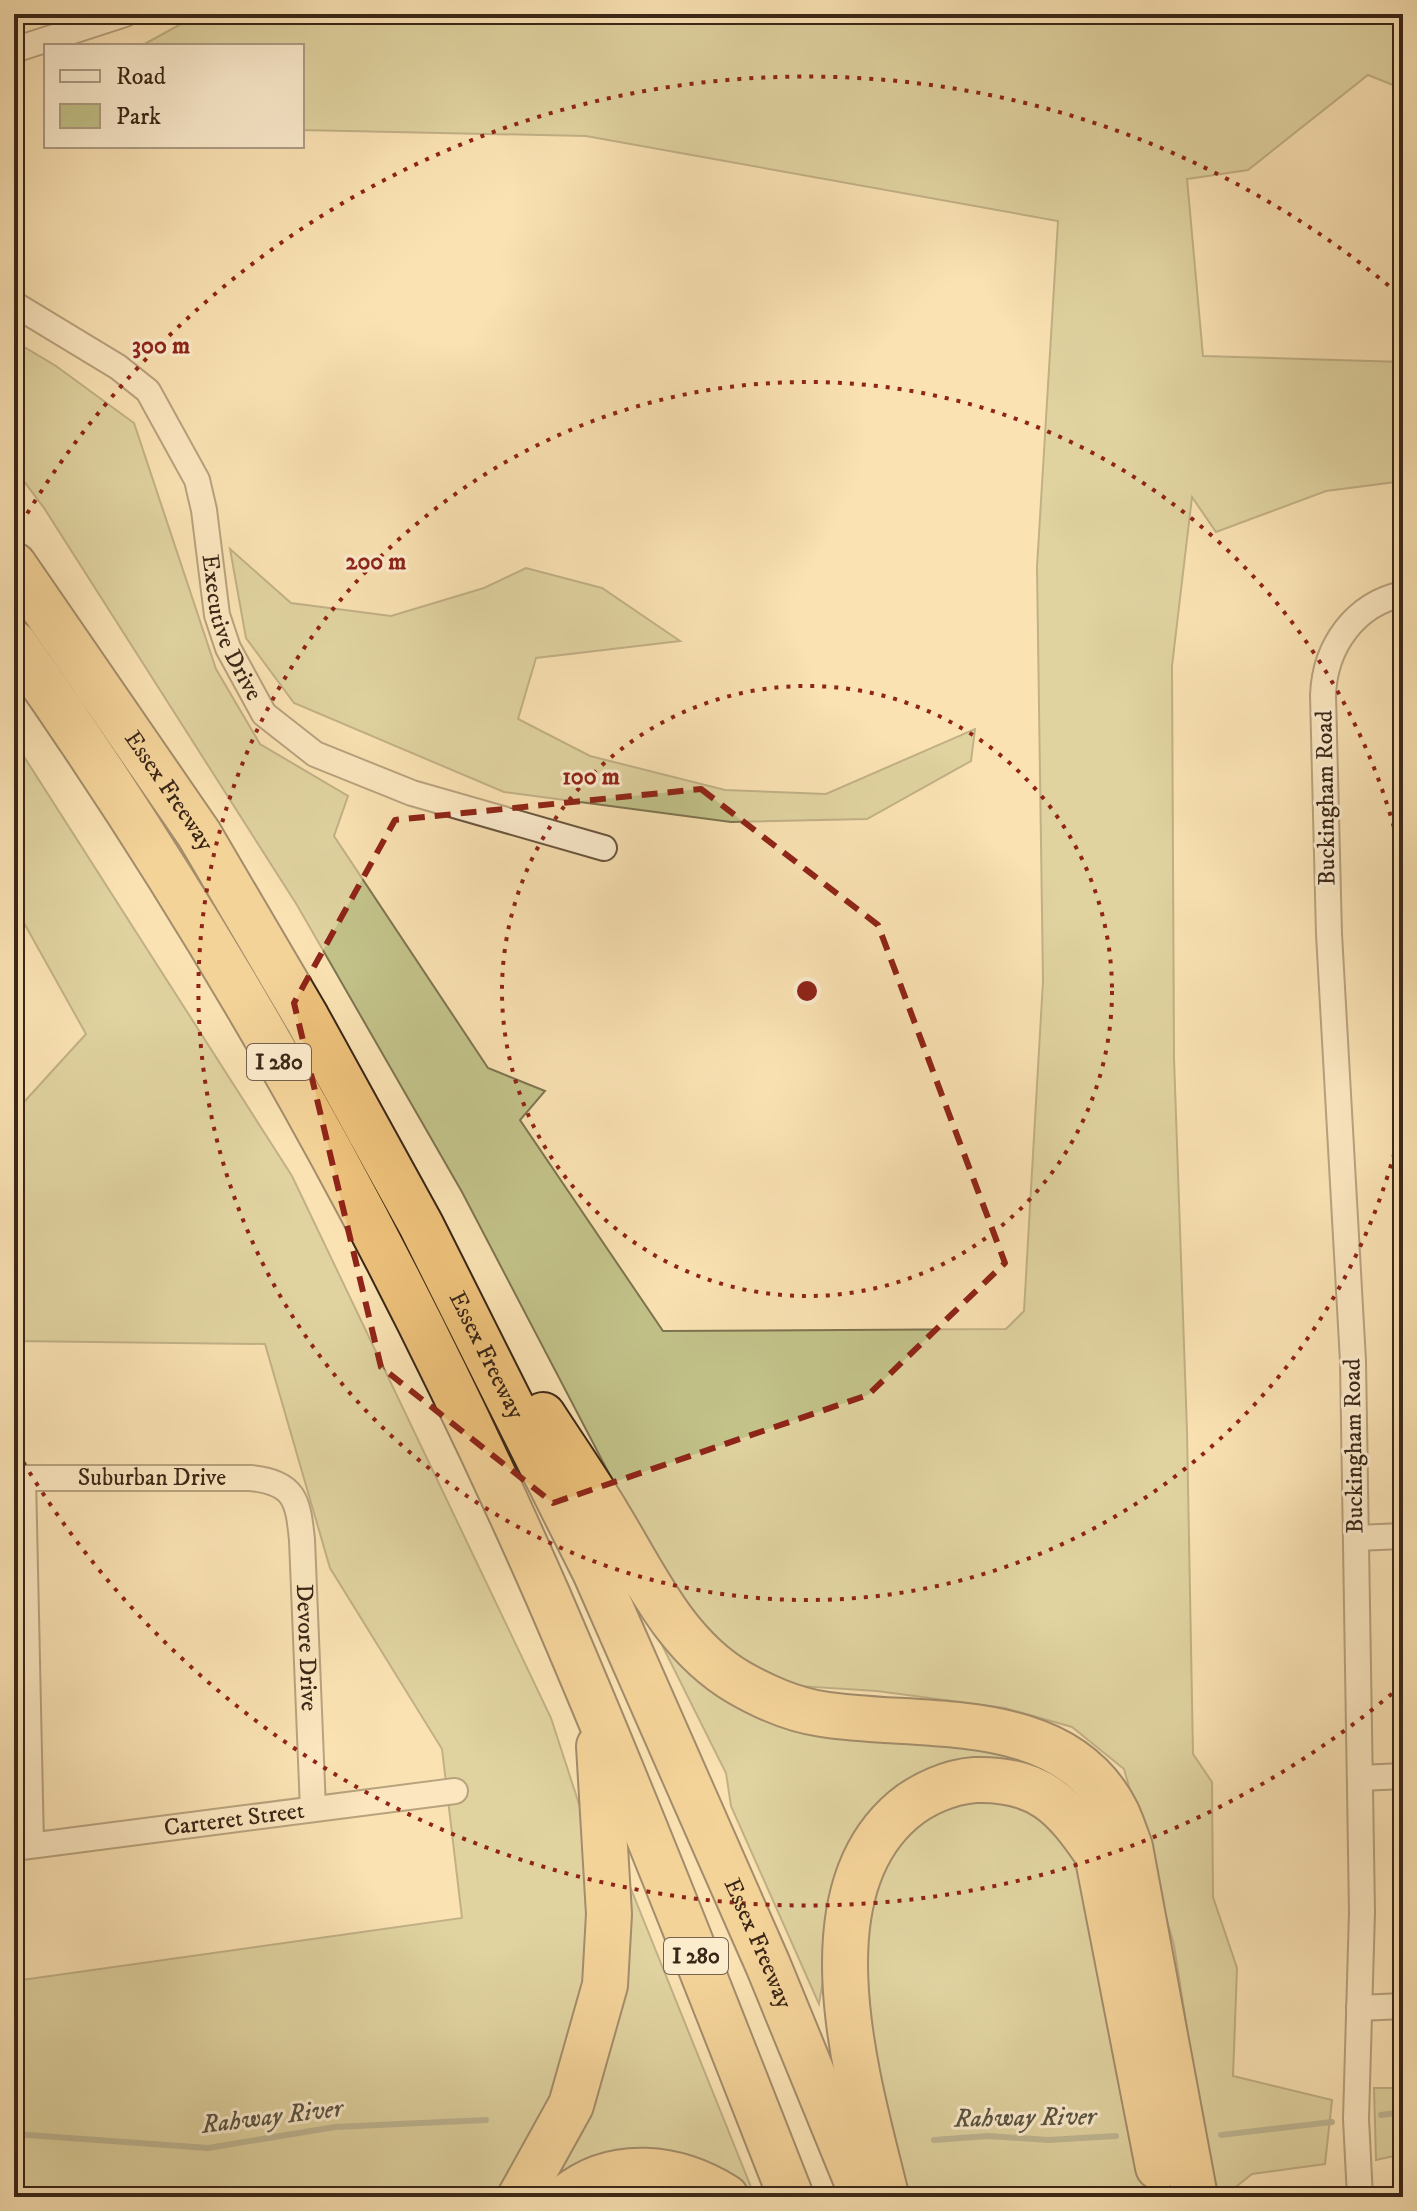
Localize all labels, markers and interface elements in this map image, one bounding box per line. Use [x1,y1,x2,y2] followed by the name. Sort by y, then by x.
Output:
[44,44,304,148] legend
[116,62,166,92] text: Road
[116,102,161,132] text: Park
[132,331,190,361] text: 300 m
[346,547,406,577] text: 200 m
[195,553,269,706] street label: Executive Drive
[1309,710,1343,886] street label: Buckingham Road
[118,725,221,857] street label: Essex Freeway
[562,762,620,792] text: 100 m
[793,977,821,1005] centre of rings
[247,1044,311,1080] road number: I 280
[442,1287,531,1425] street label: Essex Freeway
[1337,1358,1371,1534] street label: Buckingham Road
[78,1463,226,1493] street label: Suburban Drive
[289,1583,324,1712] street label: Devore Drive
[162,1796,306,1843] street label: Carteret Street
[717,1874,799,2014] street label: Essex Freeway
[664,1938,728,1974] road number: I 280
[199,2092,346,2142] water label: Rahway River
[953,2100,1098,2136] water label: Rahway River

